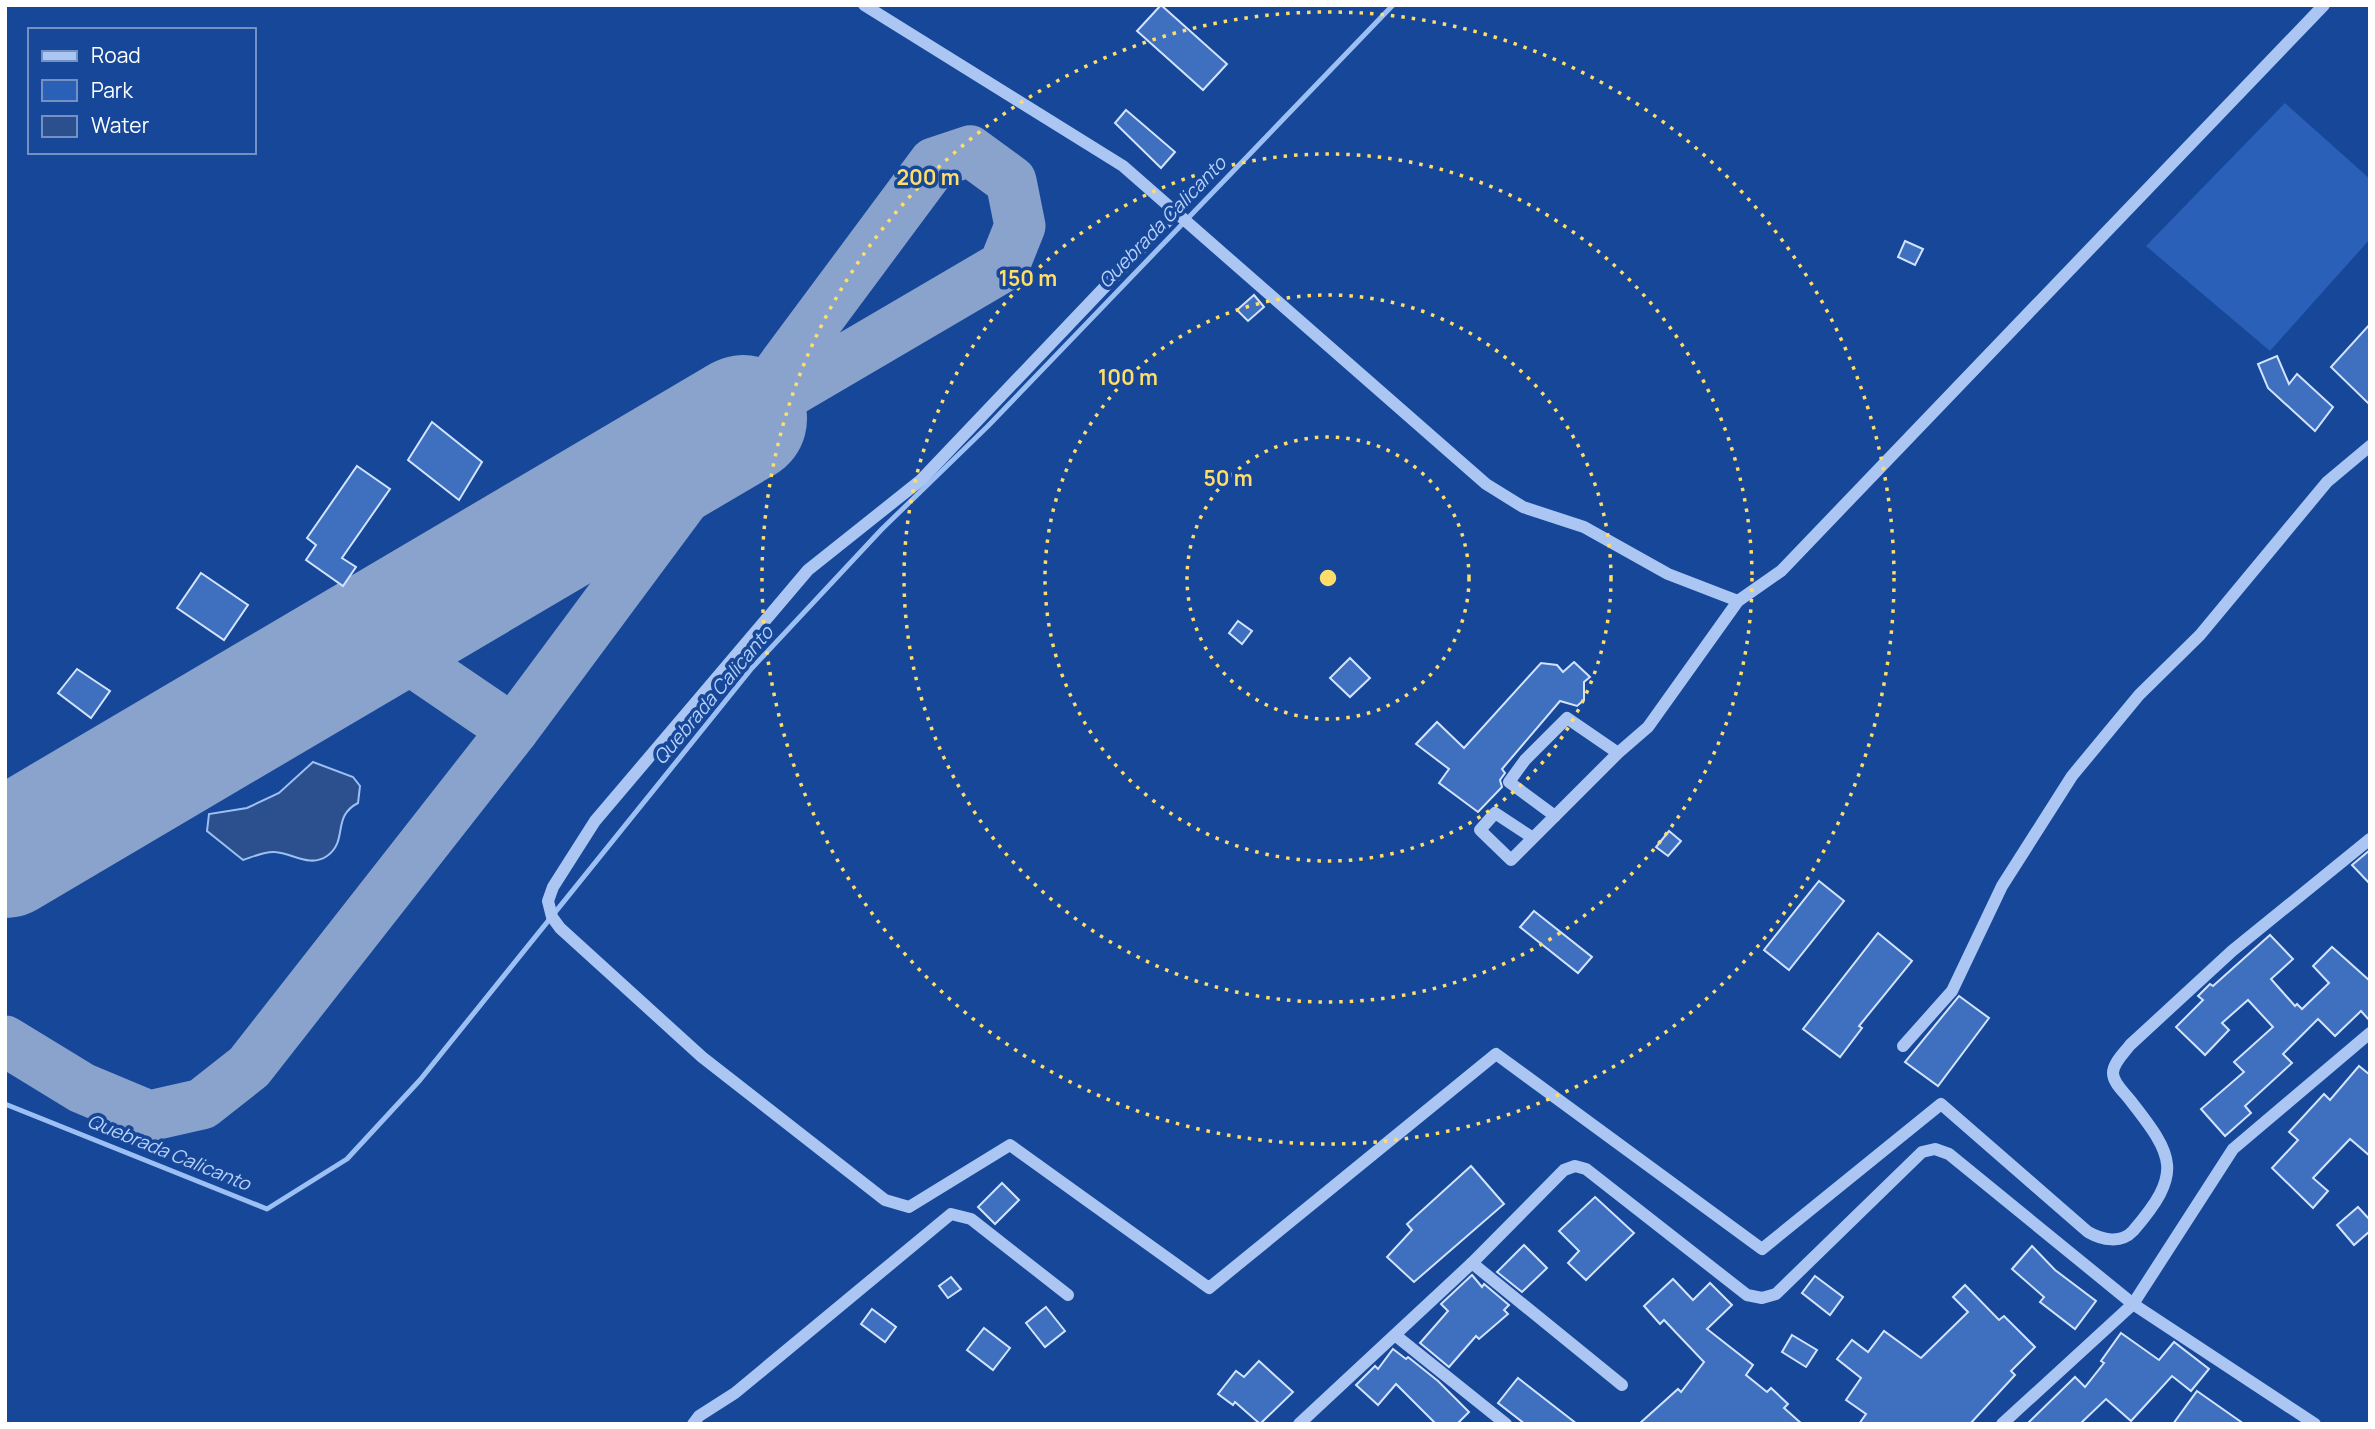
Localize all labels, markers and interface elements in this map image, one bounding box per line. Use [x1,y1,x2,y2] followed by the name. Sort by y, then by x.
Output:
[28,28,256,154] legend
[91,41,141,69] text: Road
[91,76,133,104] text: Park
[91,111,150,139] text: Water
[1092,149,1233,294] water label: Quebrada Calicanto
[896,163,960,191] text: 200 m
[999,264,1057,292] text: 150 m
[1098,363,1158,391] text: 100 m
[1203,464,1253,492] text: 50 m
[1316,566,1340,590] centre of rings
[647,619,780,770] water label: Quebrada Calicanto
[84,1107,256,1197] water label: Quebrada Calicanto

